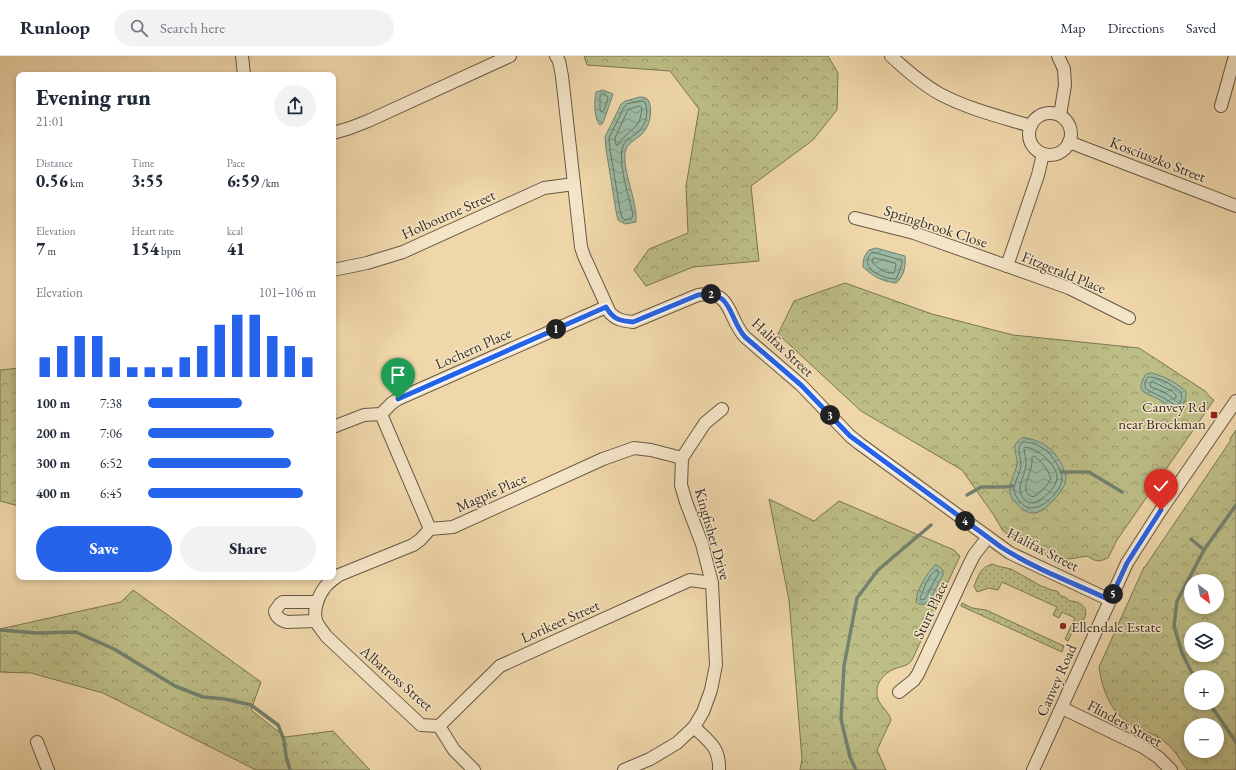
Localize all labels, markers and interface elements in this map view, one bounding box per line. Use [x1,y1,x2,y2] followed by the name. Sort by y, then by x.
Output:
[114,10,394,46] search box
[20,15,90,40] text: Runloop
[128,17,150,39] icon: search
[160,18,225,37] text: Search here
[1060,19,1086,37] text: Map
[1108,19,1164,37] text: Directions
[1186,19,1216,37] text: Saved
[36,83,151,112] text: Evening run
[274,85,316,127] button: share
[36,113,64,130] text: 21:01
[1107,132,1209,186] street label: Kosciuszko Street
[36,156,73,170] text: Distance
[131,156,154,170] text: Time
[227,156,245,170] text: Pace
[36,170,68,192] text: 0.56
[131,170,164,192] text: 3:55
[227,170,259,192] text: 6:59
[68,176,84,190] text: km
[259,176,279,190] text: /km
[398,185,498,243] street label: Holbourne Street
[882,200,990,252] street label: Springbrook Close
[36,224,76,238] text: Elevation
[131,224,174,238] text: Heart rate
[227,224,243,238] text: kcal
[36,238,45,260] text: 7
[131,238,159,260] text: 154
[227,238,245,260] text: 41
[45,244,56,258] text: m
[159,244,181,258] text: bpm
[1019,247,1109,297] street label: Fitzgerald Place
[36,284,83,301] text: Elevation
[259,284,316,301] text: 101–106 m
[701,284,721,304] pin: 2
[708,287,714,301] text: 2
[748,313,818,381] street label: Halifax Street
[546,319,566,339] pin: 1
[553,322,559,336] text: 1
[432,323,514,373] street label: Lochern Place
[381,358,415,399] pin
[387,364,409,386] icon: arrive
[36,395,70,412] text: 100 m
[100,395,122,412] text: 7:38
[1118,397,1206,433] place label: Canvey Rd near Brockman
[820,405,840,425] pin: 3
[827,408,833,422] text: 3
[1209,410,1219,420] marker: Canvey Rd near Brockman
[36,425,70,442] text: 200 m
[100,425,122,442] text: 7:06
[36,455,70,472] text: 300 m
[100,455,122,472] text: 6:52
[453,468,530,516] street label: Magpie Place
[1144,469,1178,510] pin
[1150,475,1172,497] icon: check
[36,485,70,502] text: 400 m
[100,485,122,502] text: 6:45
[691,486,735,582] street label: Kingfisher Drive
[955,511,975,531] pin: 4
[962,514,968,528] text: 4
[1004,523,1082,575] street label: Halifax Street
[36,526,172,572] button: Save
[180,526,316,572] button: Share
[1184,574,1224,614] north arrow
[1184,574,1224,758] map controls
[908,578,952,642] street label: Sturt Place
[1103,584,1123,604] pin: 5
[1110,587,1116,601] text: 5
[518,595,603,647] street label: Lorikeet Street
[1071,617,1161,636] place label: Ellendale Estate
[1058,621,1068,631] marker: Ellendale Estate
[1184,622,1224,662] button: layers
[356,641,437,715] street label: Albatross Street
[1032,641,1081,719] street label: Canvey Road
[1184,670,1224,710] button: +
[1084,695,1166,751] street label: Flinders Street
[1184,718,1224,758] button: −

